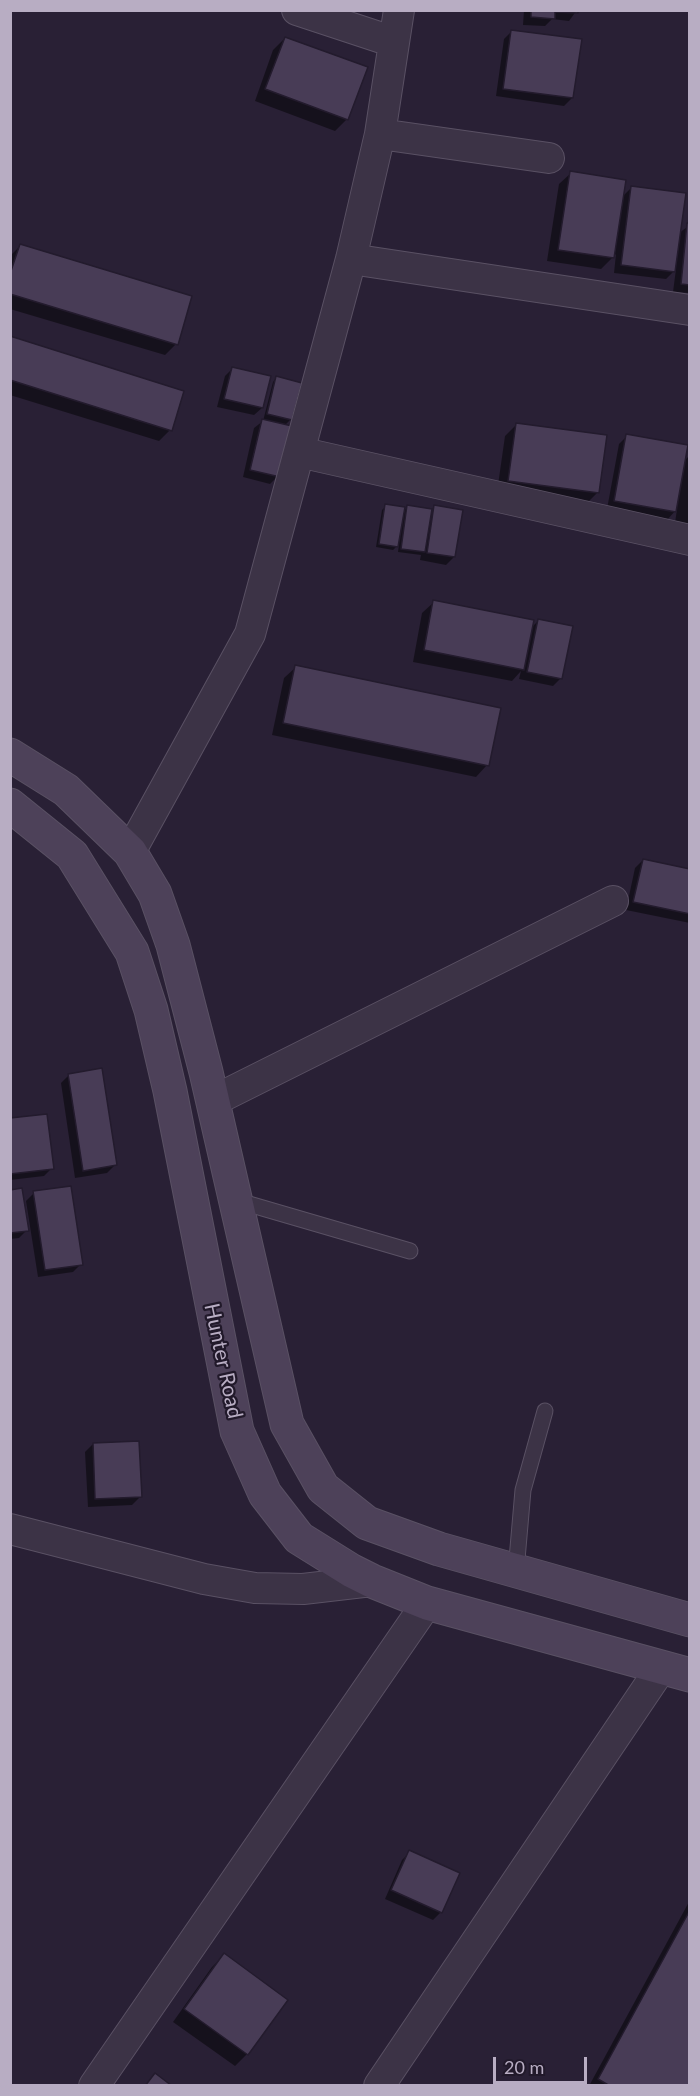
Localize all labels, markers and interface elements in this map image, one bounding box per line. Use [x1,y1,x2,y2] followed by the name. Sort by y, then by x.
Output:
[198,1301,248,1421] street label: Hunter Road
[496,2045,590,2083] scale bar
[504,2056,544,2078] text: 20 m

